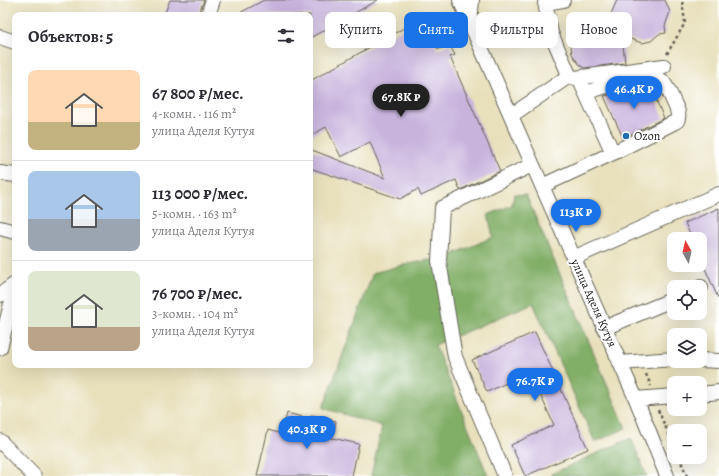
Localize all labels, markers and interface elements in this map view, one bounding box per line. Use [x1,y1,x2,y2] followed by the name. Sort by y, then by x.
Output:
[325,12,396,48] chip: Купить
[404,12,468,48] chip: Снять
[476,12,558,48] chip: Фильтры
[566,12,632,48] chip: Новое
[28,25,113,48] text: Объектов: 5
[275,25,297,47] icon: filters
[597,76,671,110] pin: 46.4K ₽
[614,80,654,97] text: 46.4K ₽
[152,82,244,105] text: 67 800 ₽/мес.
[364,84,438,118] pin: 67.8K ₽
[60,86,108,134] icon: home
[382,88,420,105] text: 67.8K ₽
[152,105,236,122] text: 4-комн. · 116 m²
[152,122,255,139] text: улица Аделя Кутуя
[634,128,661,144] place label: Ozon
[621,131,631,141] marker: Ozon
[152,182,248,205] text: 113 000 ₽/мес.
[60,187,108,235] icon: home
[543,199,609,233] pin: 113K ₽
[560,203,592,220] text: 113K ₽
[152,205,237,222] text: 5-комн. · 163 m²
[152,222,255,239] text: улица Аделя Кутуя
[667,232,707,272] north arrow
[667,232,707,464] map controls
[567,256,621,350] street label: улица Аделя Кутуя
[667,280,707,320] button: locate
[152,282,243,305] text: 76 700 ₽/мес.
[60,287,108,335] icon: home
[152,305,238,322] text: 3-комн. · 104 m²
[152,322,255,339] text: улица Аделя Кутуя
[667,328,707,368] button: layers
[498,368,572,402] pin: 76.7K ₽
[516,372,554,389] text: 76.7K ₽
[667,376,707,416] button: +
[270,416,344,450] pin: 40.3K ₽
[287,420,327,437] text: 40.3K ₽
[667,424,707,464] button: −

